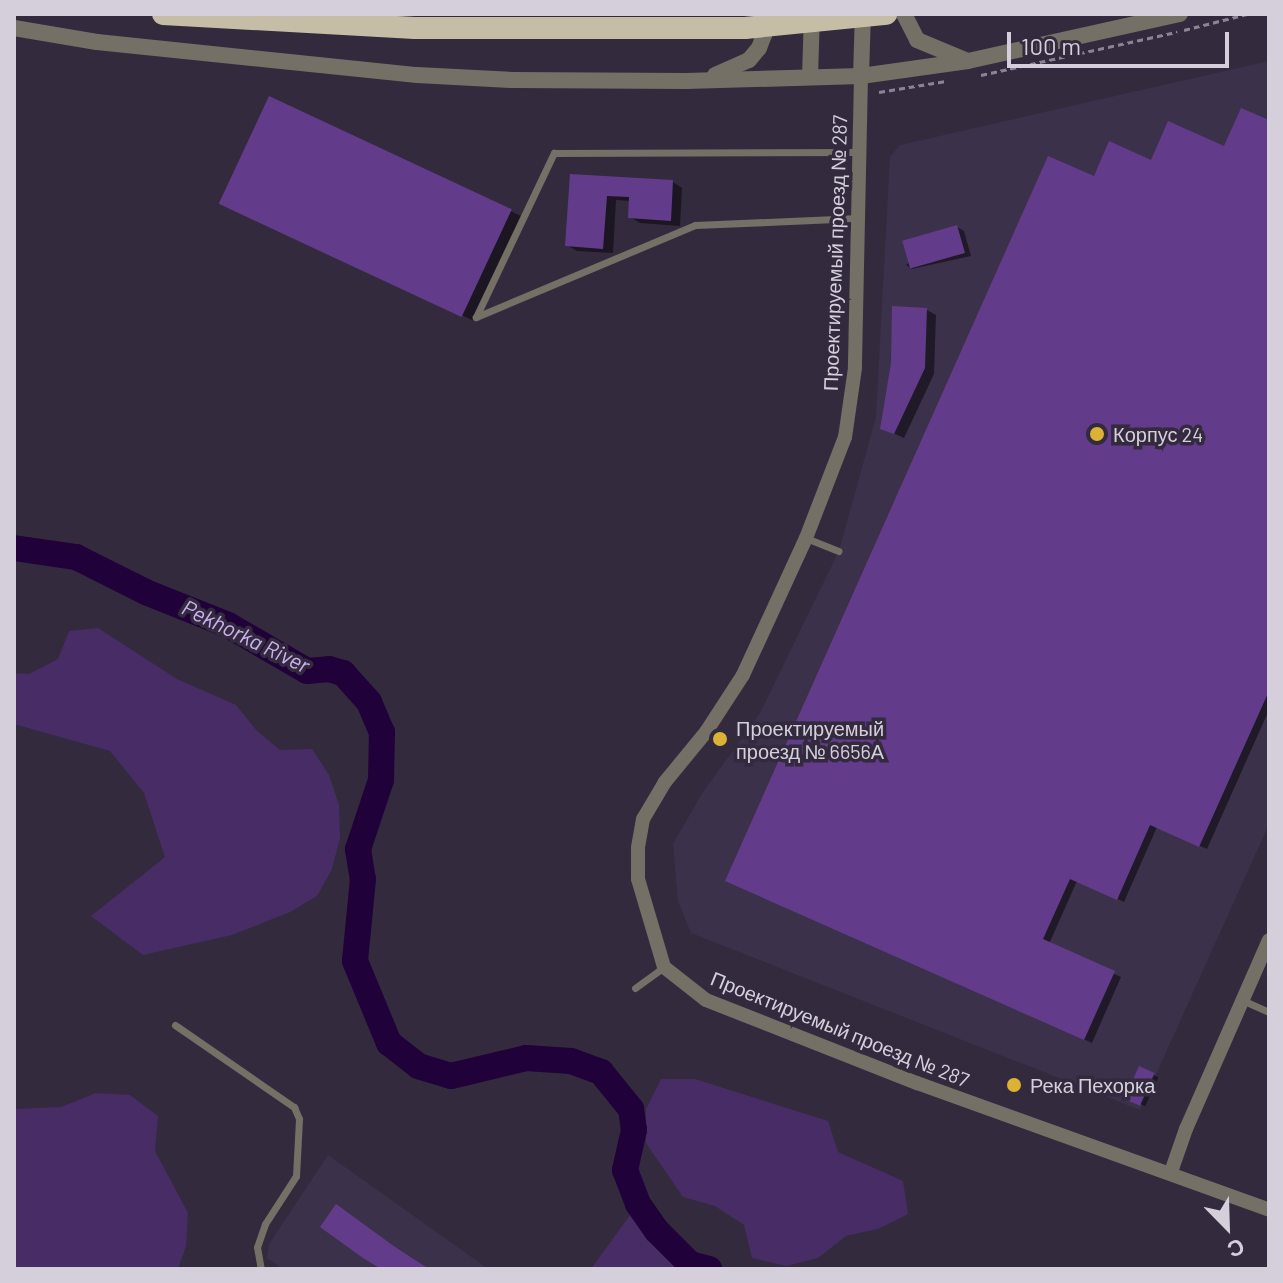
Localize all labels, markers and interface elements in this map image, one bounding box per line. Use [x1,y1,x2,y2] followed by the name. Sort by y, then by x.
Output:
[1011,16,1233,66] scale bar
[1021,31,1081,60] text: 100 m
[818,114,852,392] street label: Проектируемый проезд № 287
[1113,422,1203,446] place label: Корпус 24
[1088,425,1106,443] marker: Корпус 24
[178,594,314,678] water label: Pekhorka River
[736,716,884,763] place label: Проектируемый проезд № 6656А
[711,730,729,748] marker: Проектируемый проезд № 6656А
[707,966,973,1092] street label: Проектируемый проезд № 287
[1030,1073,1155,1097] place label: Река Пехорка
[1005,1076,1023,1094] marker: Река Пехорка
[1187,1187,1267,1267] north arrow
[1224,1234,1249,1264] text: С

